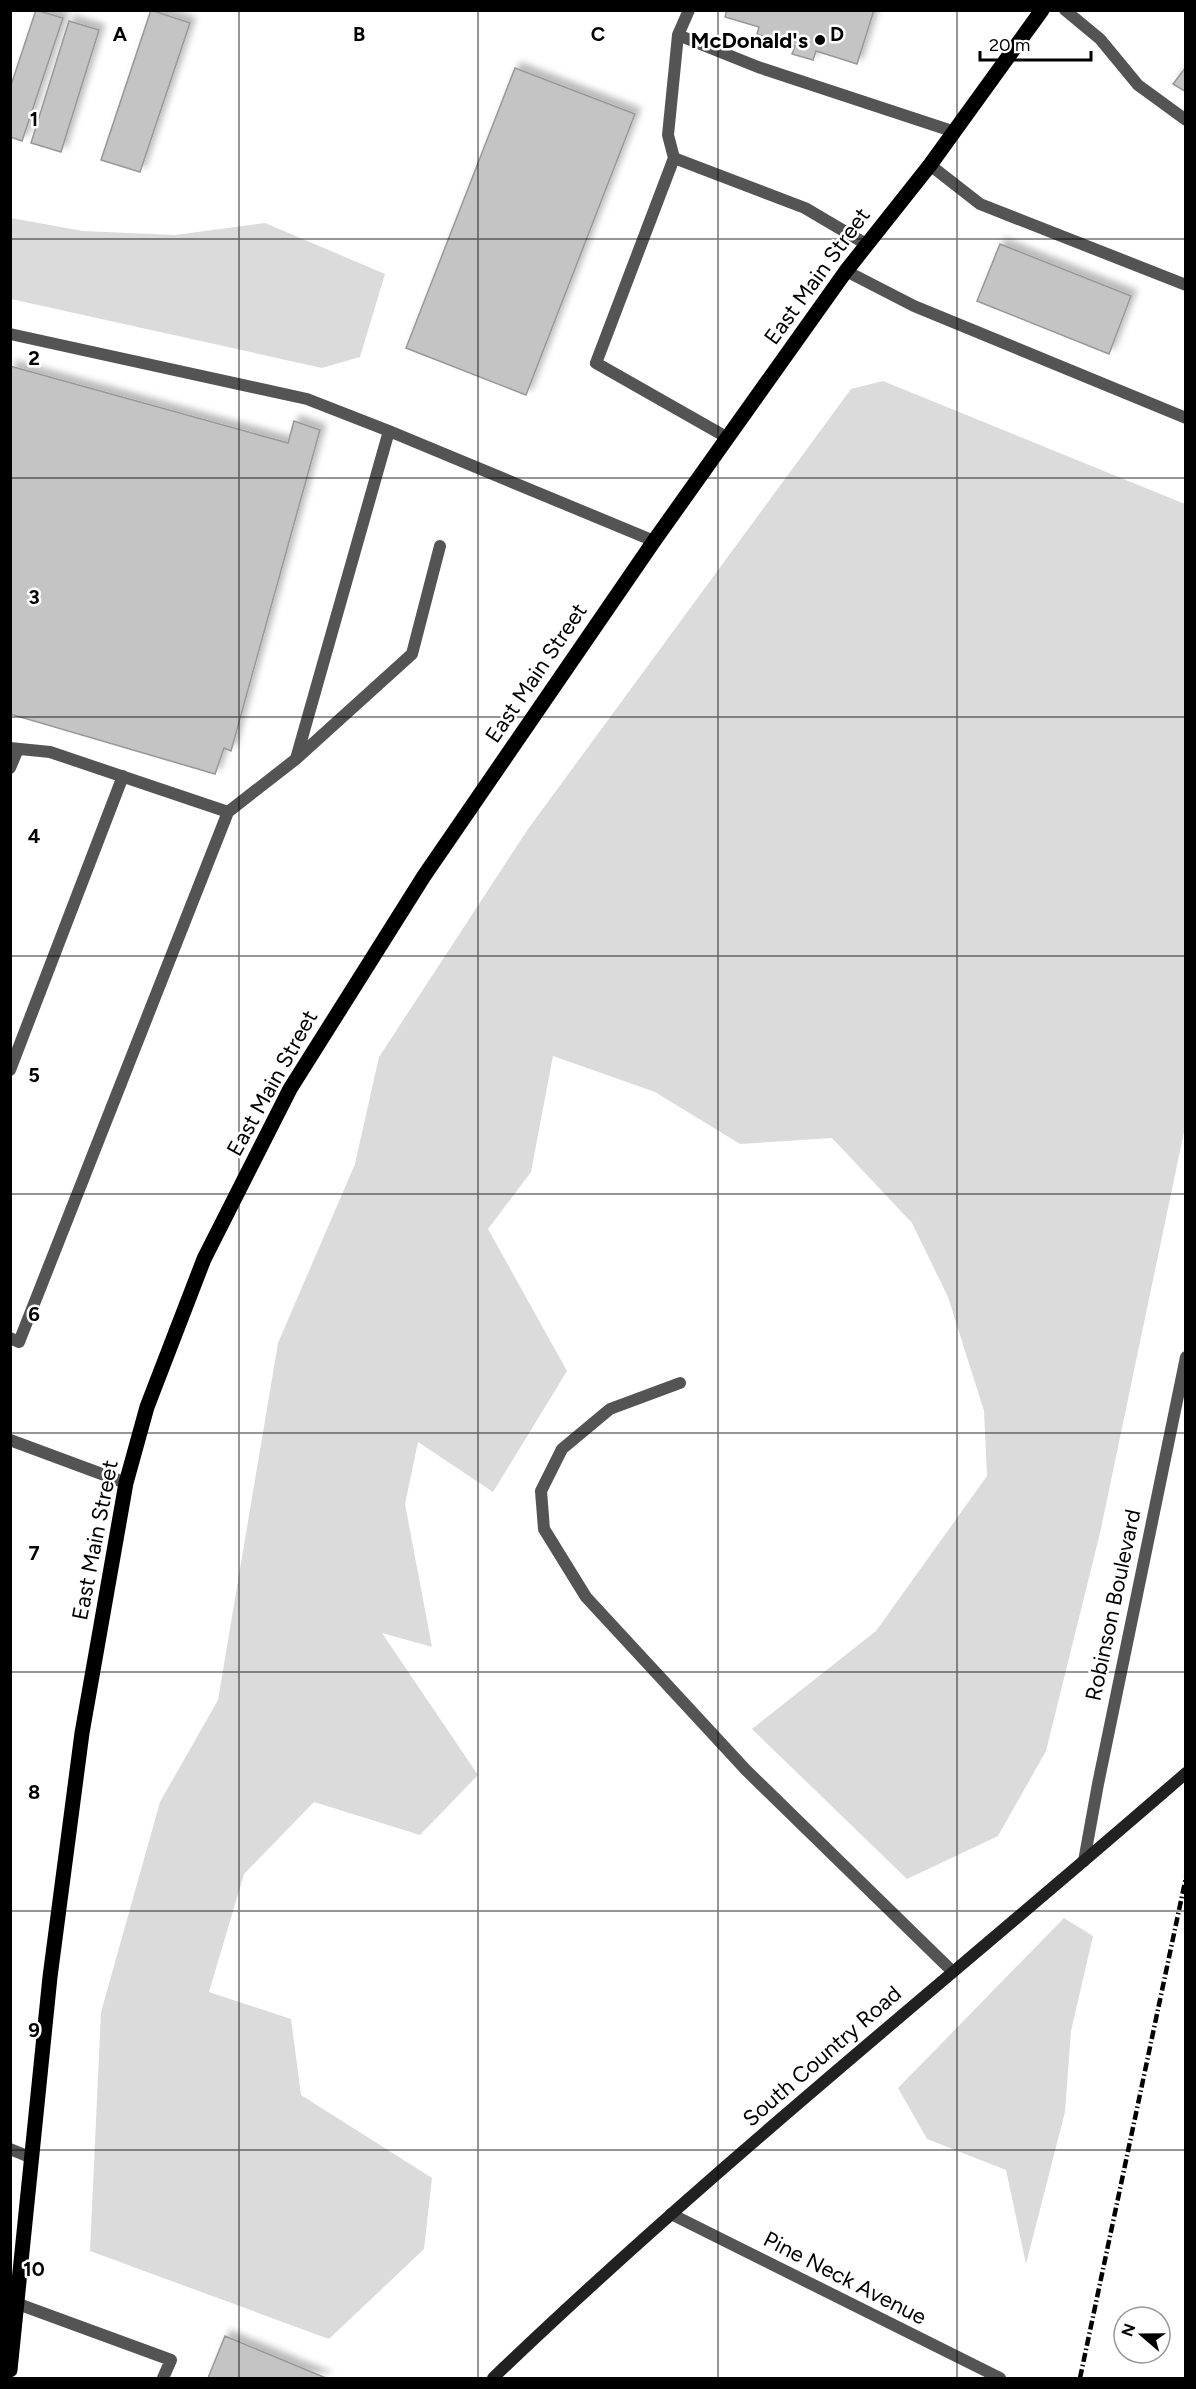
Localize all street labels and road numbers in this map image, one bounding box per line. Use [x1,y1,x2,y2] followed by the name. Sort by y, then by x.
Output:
[758,202,876,350] street label: East Main Street
[479,598,593,748] street label: East Main Street
[221,1005,323,1161] street label: East Main Street
[66,1458,124,1622] street label: East Main Street
[1079,1507,1147,1703] street label: Robinson Boulevard
[737,1980,907,2132] street label: South Country Road
[759,2225,931,2331] street label: Pine Neck Avenue

